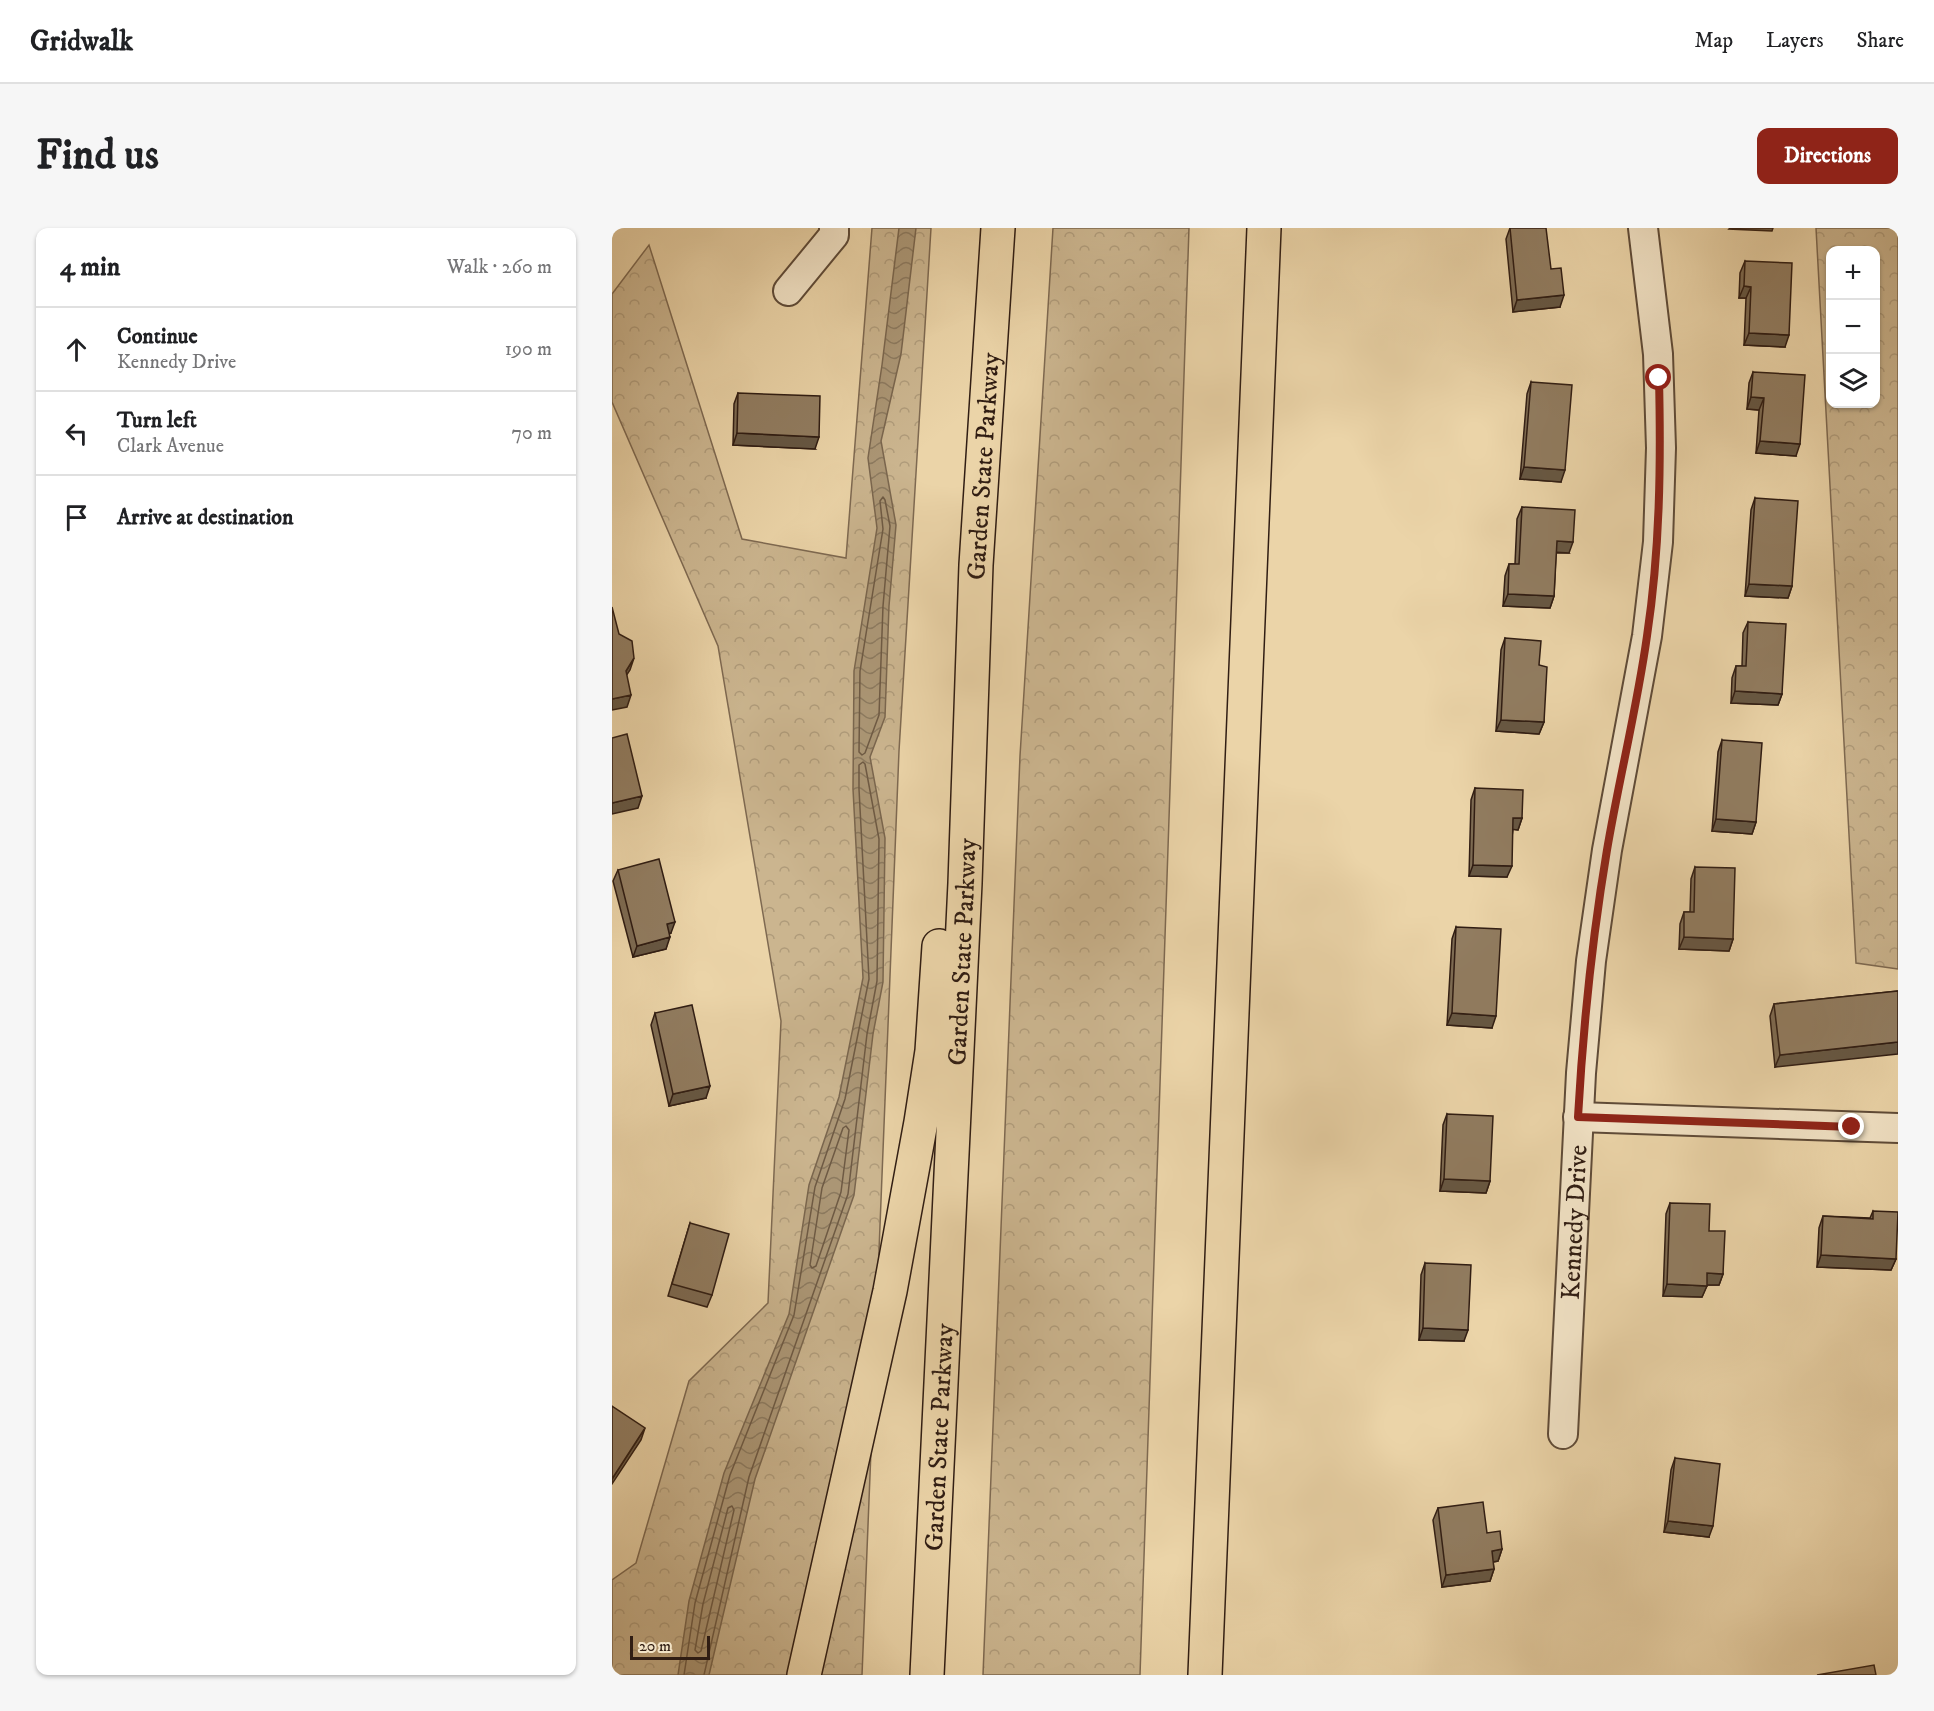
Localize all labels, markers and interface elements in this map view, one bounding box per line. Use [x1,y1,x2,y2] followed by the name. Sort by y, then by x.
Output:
[30,24,133,59] text: Gridwalk
[1694,28,1733,54] text: Map
[1766,28,1824,54] text: Layers
[1857,28,1904,54] text: Share
[1757,128,1898,184] button: Directions
[36,130,159,182] text: Find us
[1826,246,1880,408] map controls
[1826,246,1880,300] button: +
[60,251,120,284] text: 4 min
[447,255,552,280] text: Walk · 260 m
[1826,300,1880,354] button: −
[117,323,198,350] text: Continue
[60,333,93,366] icon: ahead
[505,337,552,362] text: 190 m
[117,350,236,375] text: Kennedy Drive
[960,351,1008,581] street label: Garden State Parkway
[1826,354,1880,408] button: layers
[1645,364,1671,390] route start
[117,407,197,434] text: Turn left
[60,417,93,450] icon: left
[511,421,552,446] text: 70 m
[117,434,224,459] text: Clark Avenue
[60,501,93,534] icon: arrive
[117,504,294,531] text: Arrive at destination
[941,837,985,1067] street label: Garden State Parkway
[1838,1113,1864,1139] route end
[1555,1144,1595,1301] street label: Kennedy Drive
[918,1322,962,1552] street label: Garden State Parkway
[630,1633,710,1660] scale bar
[639,1636,671,1656] text: 20 m

